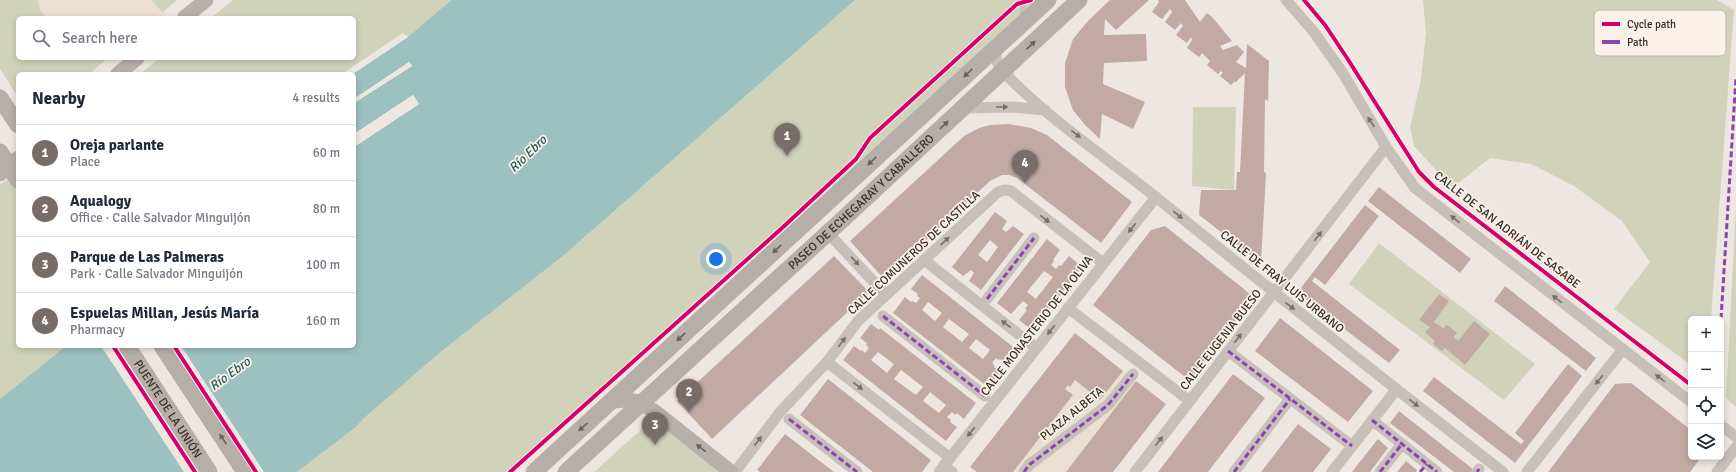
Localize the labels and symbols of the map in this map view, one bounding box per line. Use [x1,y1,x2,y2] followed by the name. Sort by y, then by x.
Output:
[1594,10,1726,56] legend
[1627,18,1676,31] text: Cycle path
[1627,36,1648,49] text: Path
[1026,40,1036,50] one-way arrow
[963,69,973,78] one-way arrow
[996,104,1009,110] one-way arrow
[1367,116,1375,127] one-way arrow
[939,121,949,130] one-way arrow
[774,123,800,156] pin: 1
[1070,130,1081,139] one-way arrow
[506,131,551,176] water label: Río Ebro
[785,131,937,273] street label: PASEO DE ECHEGARAY Y CABALLERO
[1012,150,1038,183] pin: 4
[867,157,878,166] one-way arrow
[1431,168,1583,292] street label: CALLE DE SAN ADRIÁN DE SASABE
[845,187,984,318] street label: CALLE COMUNEROS DE CASTILLA
[1173,211,1183,219] one-way arrow
[1040,215,1051,223] one-way arrow
[1449,215,1460,224] one-way arrow
[1127,222,1136,233] one-way arrow
[1217,227,1347,337] street label: CALLE DE FRAY LUIS URBANO
[1314,230,1322,241] one-way arrow
[940,236,950,246] one-way arrow
[771,245,782,254] one-way arrow
[706,249,726,269] your location
[977,252,1097,399] street label: CALLE MONASTERIO DE LA OLIVA
[850,256,859,266] one-way arrow
[1177,287,1265,393] street label: CALLE EUGENIA BUESO
[1552,295,1563,303] one-way arrow
[1284,301,1295,310] one-way arrow
[1000,320,1011,329] one-way arrow
[1047,324,1055,335] one-way arrow
[676,333,686,342] one-way arrow
[1234,333,1243,344] one-way arrow
[838,336,846,347] one-way arrow
[207,353,254,394] water label: Río Ebro
[130,357,205,461] street label: PUENTE DE LA UNIÓN
[1655,374,1666,383] one-way arrow
[1594,375,1603,386] one-way arrow
[676,379,702,412] pin: 2
[852,382,863,390] one-way arrow
[1037,384,1107,444] street label: PLAZA ALBETA
[1409,399,1419,407] one-way arrow
[642,412,668,445] pin: 3
[577,423,588,432] one-way arrow
[966,426,975,437] one-way arrow
[220,433,227,445] one-way arrow
[754,435,763,446] one-way arrow
[1154,436,1163,447] one-way arrow
[695,443,706,452] one-way arrow

